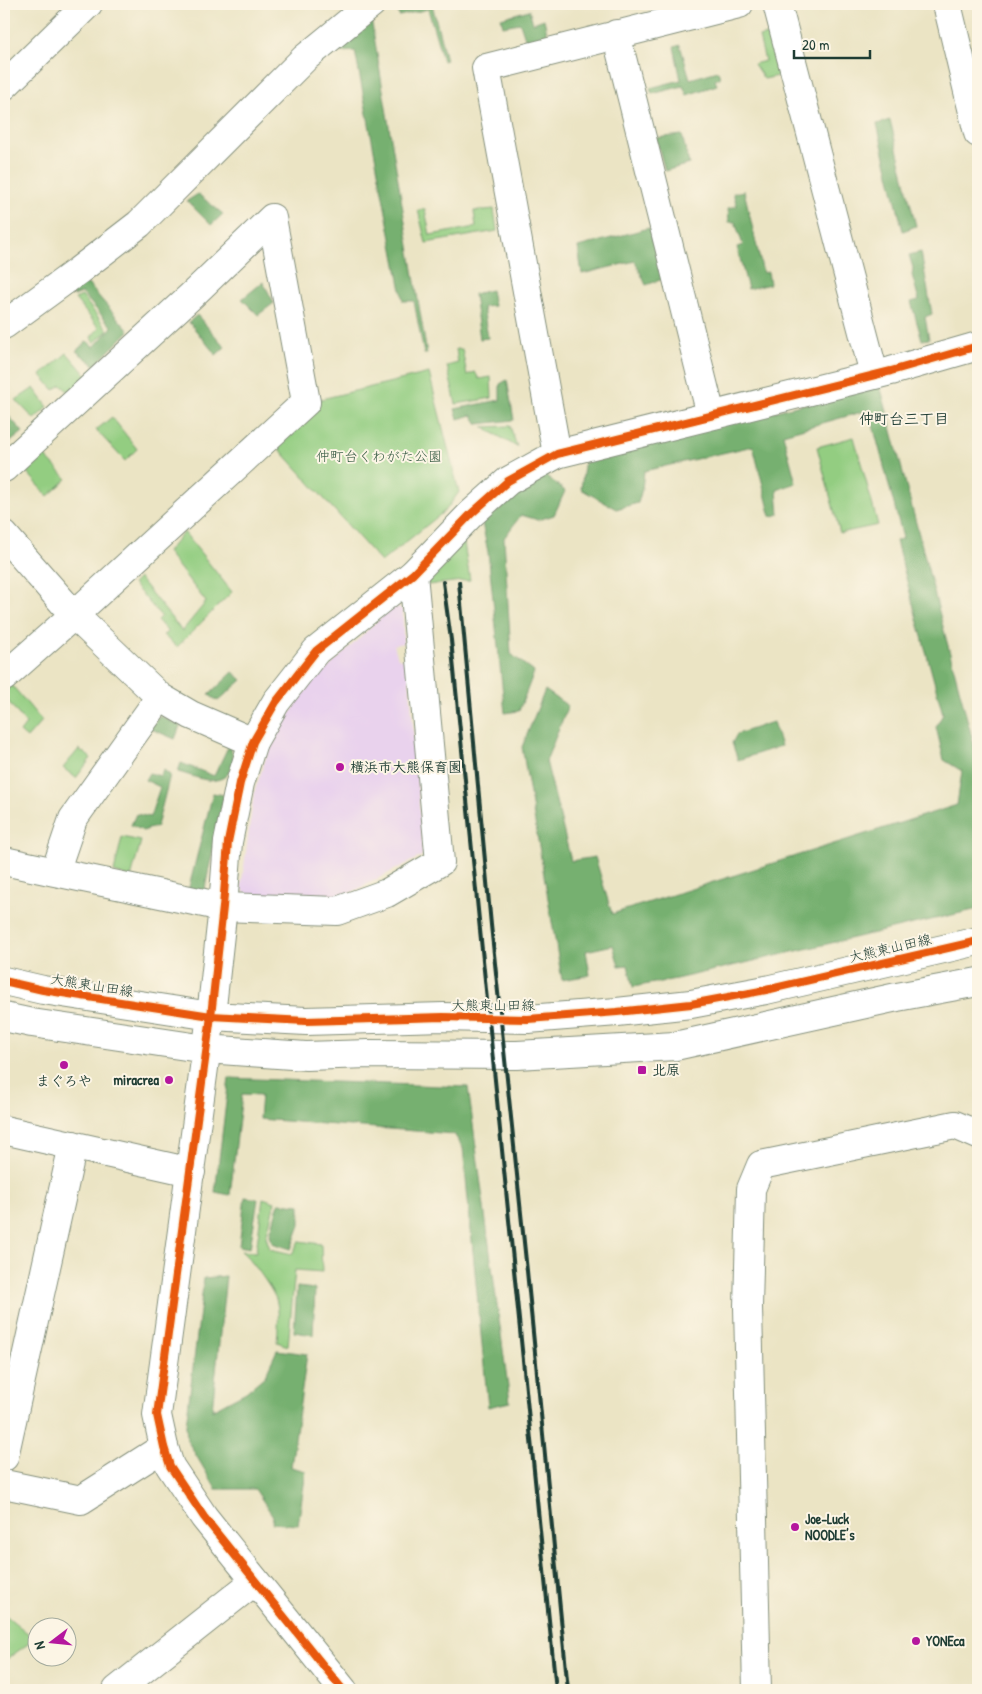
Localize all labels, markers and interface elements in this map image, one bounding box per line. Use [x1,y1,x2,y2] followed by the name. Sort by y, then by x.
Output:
[794,28,871,60] scale bar
[802,34,829,55] text: 20 m
[859,408,949,429] district label: 仲町台三丁目
[316,446,442,465] park label: 仲町台くわがた公園
[350,757,462,776] place label: 横浜市大熊保育園
[334,761,346,773] marker: 横浜市大熊保育園
[847,929,933,966] street label: 大熊東山田線
[49,969,135,1000] street label: 大熊東山田線
[451,995,535,1014] street label: 大熊東山田線
[58,1059,70,1071] marker: まぐろや
[652,1060,680,1079] place label: 北原
[636,1064,648,1076] marker: 北原
[114,1070,160,1089] place label: miracrea
[36,1071,92,1090] place label: まぐろや
[163,1074,175,1086] marker: miracrea
[805,1509,855,1544] place label: Joe-Luck NOODLE’s
[789,1521,801,1533] marker: Joe-Luck NOODLE’s
[28,1616,78,1666] north arrow
[926,1631,965,1650] place label: YONEca
[910,1635,922,1647] marker: YONEca
[29,1639,49,1652] text: N

